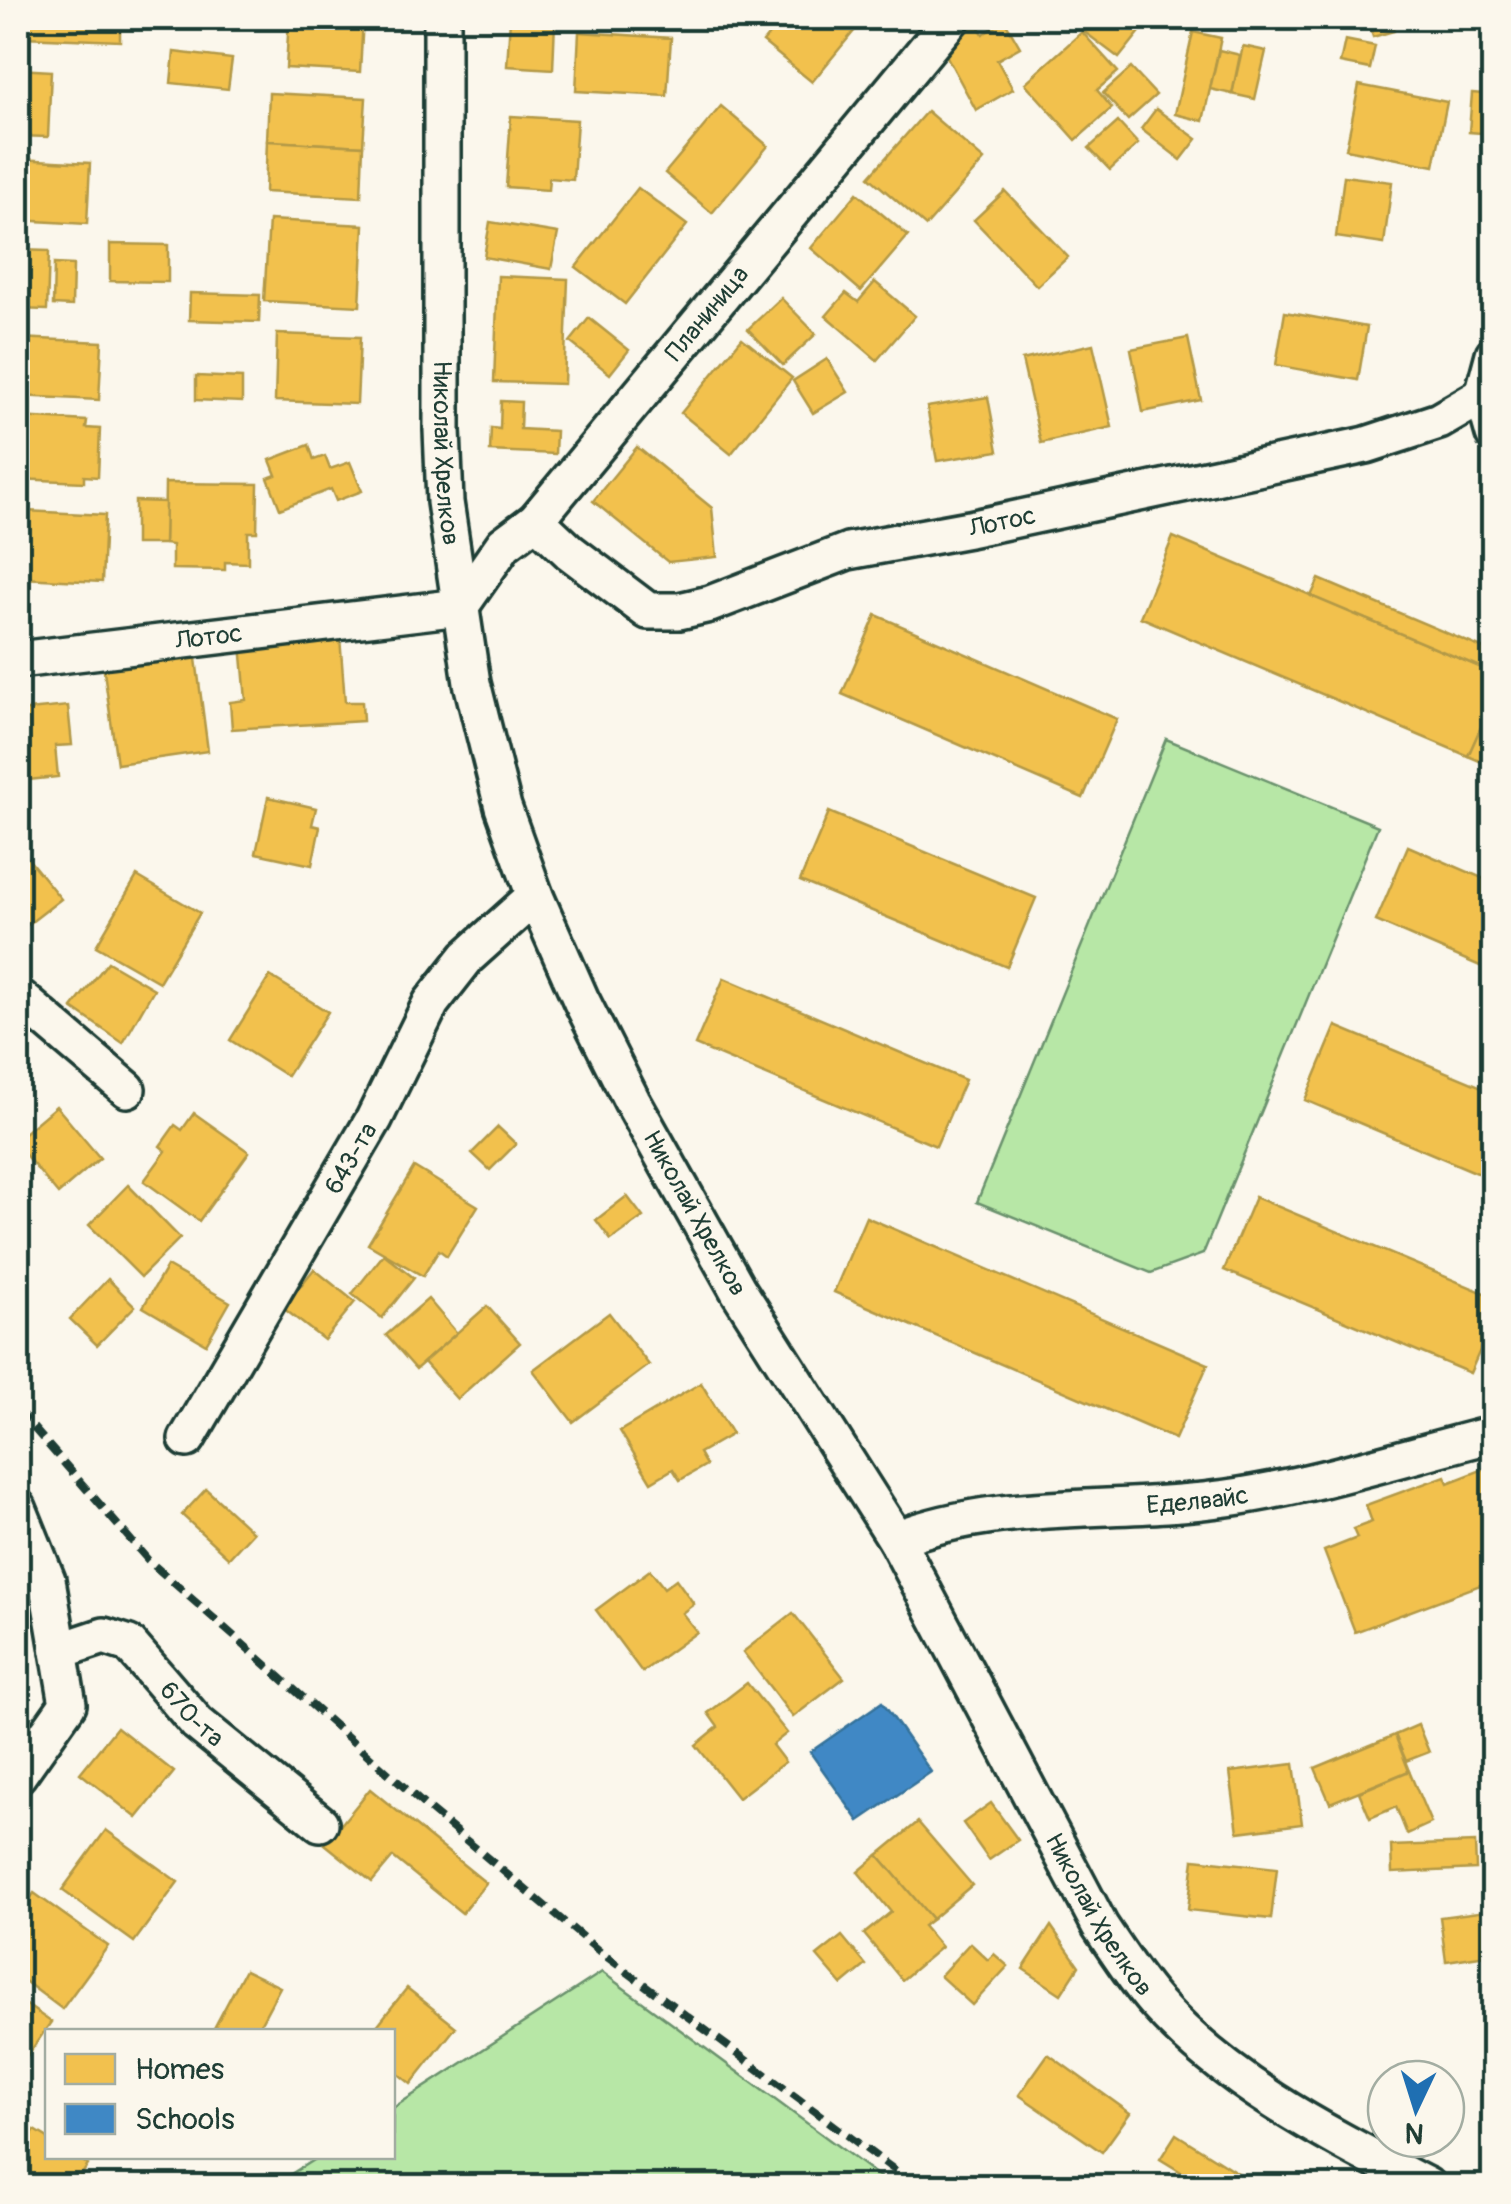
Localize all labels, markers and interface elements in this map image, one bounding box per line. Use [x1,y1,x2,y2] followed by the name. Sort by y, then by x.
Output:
[659,260,756,367] street label: Планиница
[426,361,467,547] street label: Николай Хрелков
[965,500,1038,544] street label: Лотос
[172,618,244,657] street label: Лотос
[318,1117,384,1200] street label: 643-та
[636,1125,754,1301] street label: Николай Хрелков
[1146,1479,1250,1521] street label: Еделвайс
[153,1675,230,1754] street label: 670-та
[1038,1828,1159,2003] street label: Николай Хрелков
[45,2029,395,2159] legend
[135,2051,224,2088] text: Homes
[1366,2059,1466,2159] north arrow
[135,2101,235,2138] text: Schools
[1404,2114,1425,2151] text: N

